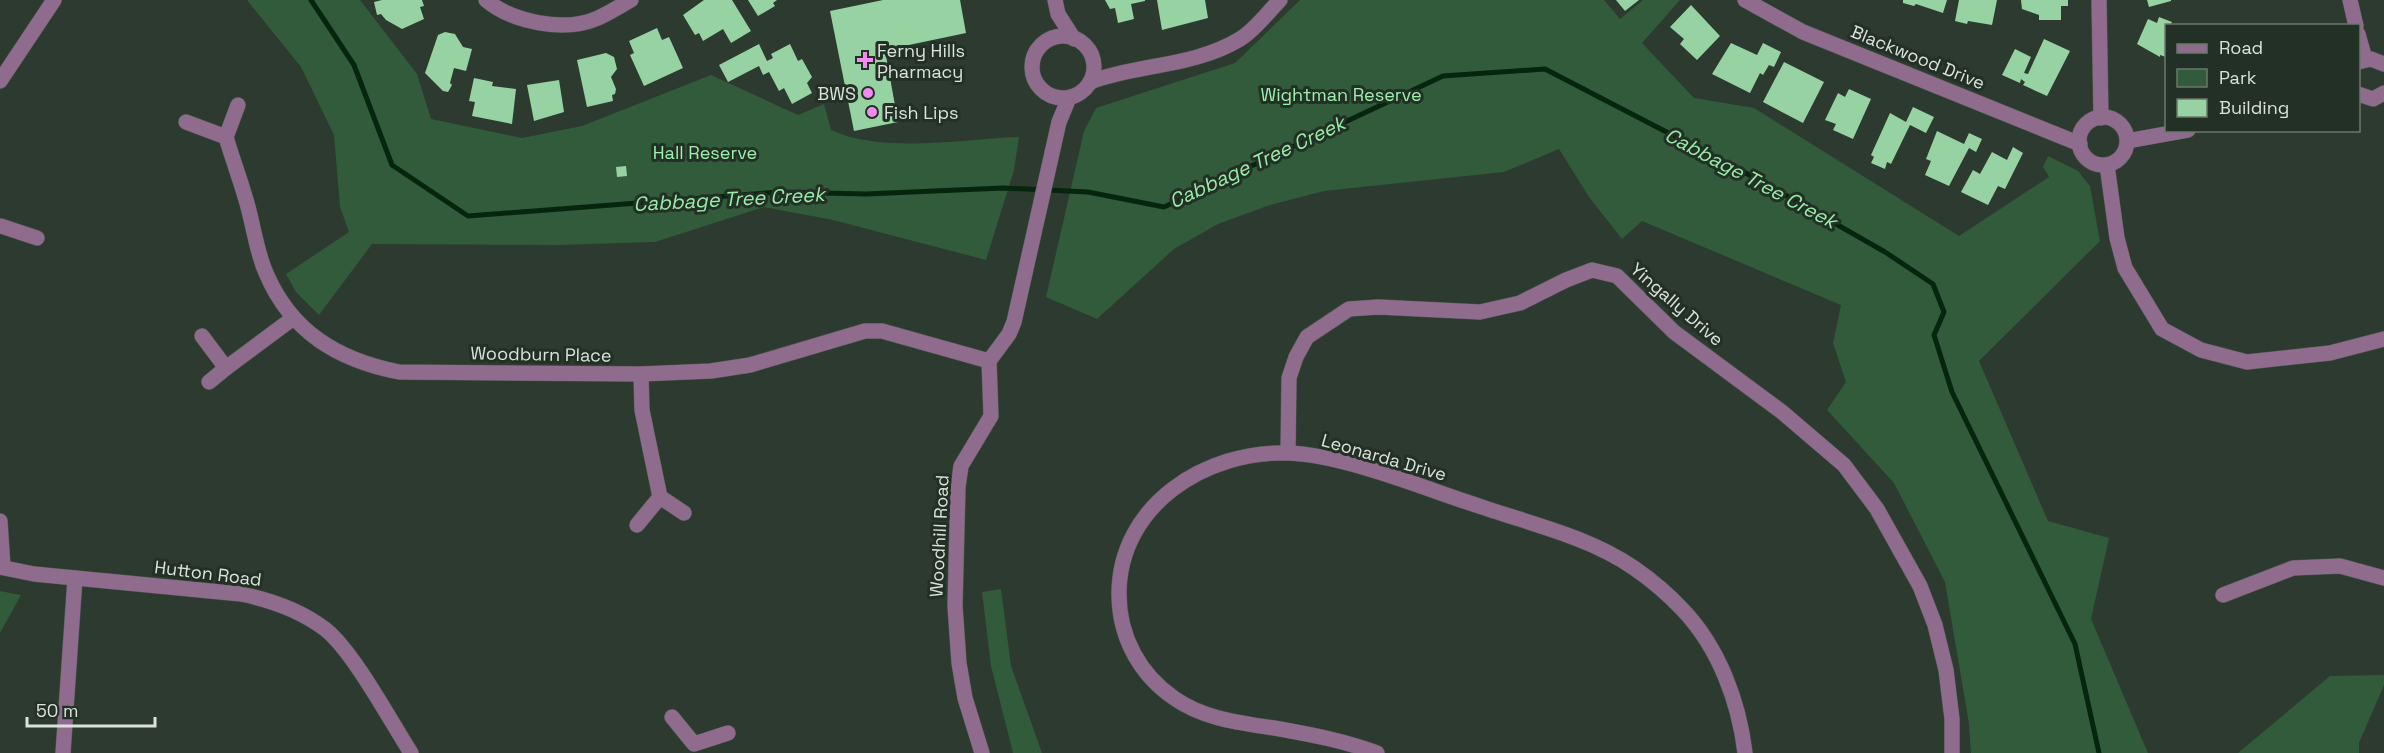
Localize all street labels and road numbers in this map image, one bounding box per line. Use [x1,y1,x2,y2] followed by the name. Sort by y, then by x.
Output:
[1848,20,1988,94] street label: Blackwood Drive
[1626,257,1728,351] street label: Yingally Drive
[470,341,612,367] street label: Woodburn Place
[1319,428,1449,486] street label: Leonarda Drive
[924,474,954,598] street label: Woodhill Road
[153,555,263,591] street label: Hutton Road

